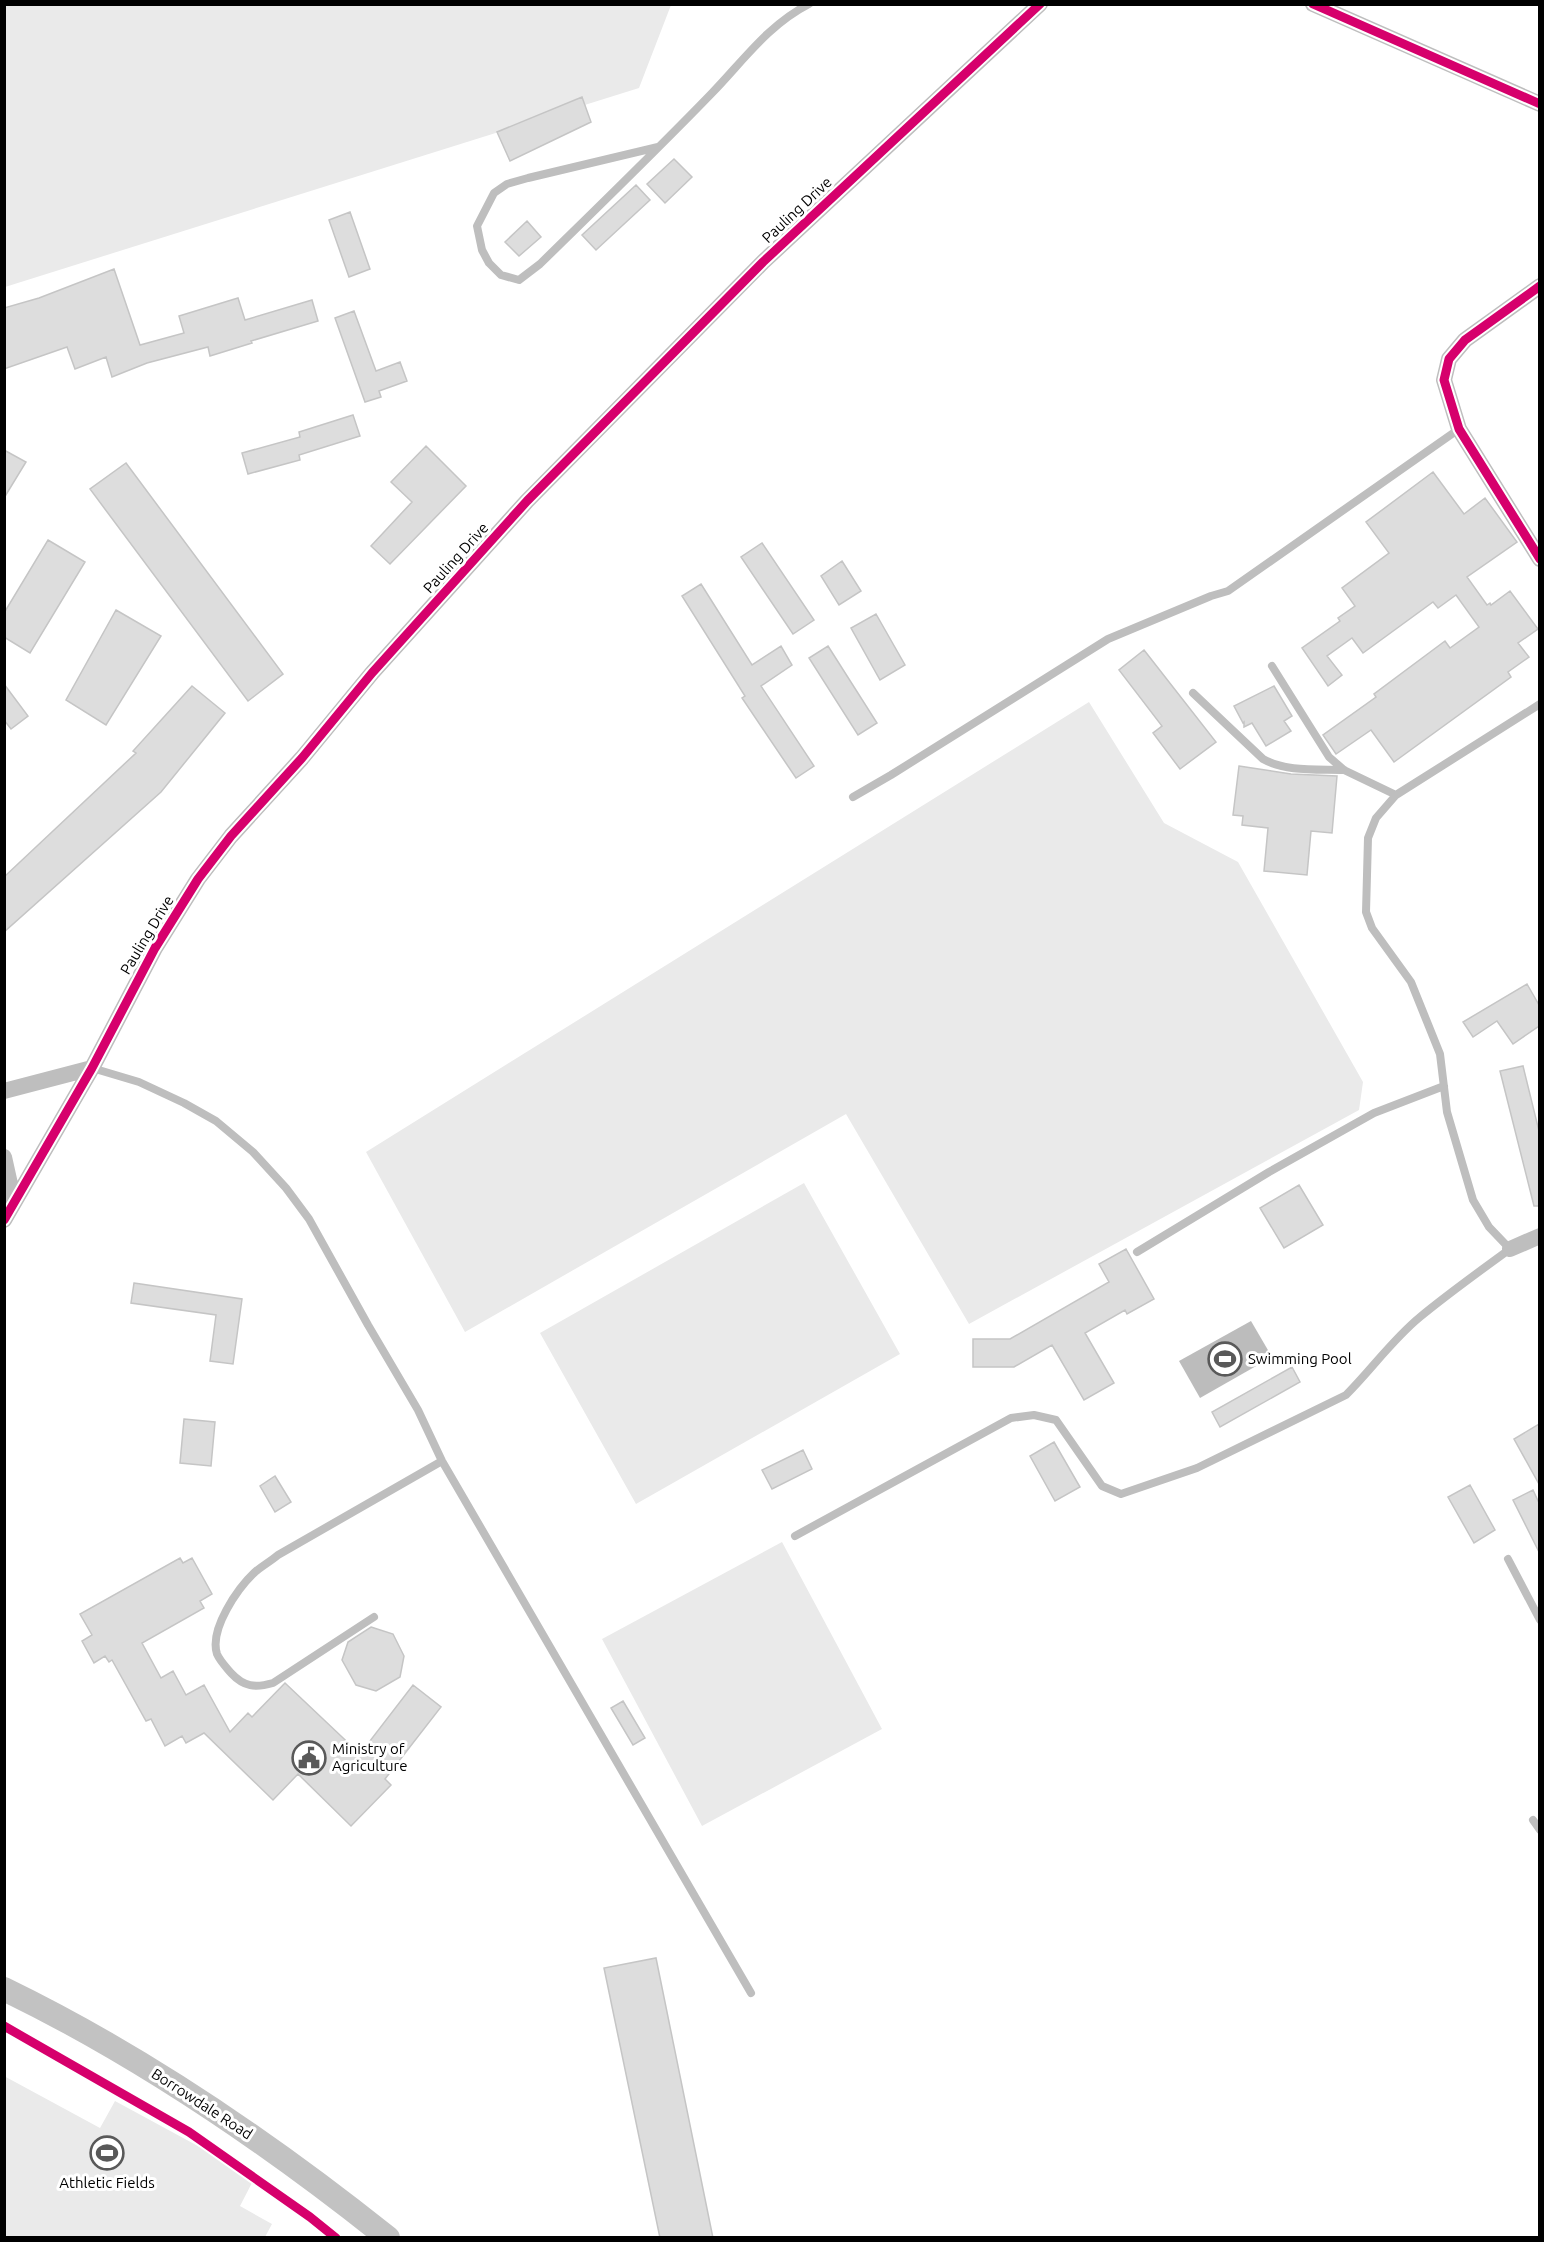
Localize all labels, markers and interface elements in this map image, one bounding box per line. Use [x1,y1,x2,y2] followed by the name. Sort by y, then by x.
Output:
[758,173,835,246] street label: Pauling Drive
[420,519,492,596] street label: Pauling Drive
[116,892,177,977] street label: Pauling Drive
[1207,1341,1243,1377] sports icon: Swimming Pool
[1248,1350,1352,1367] place label: Swimming Pool
[291,1740,327,1776] public building icon: Ministry of Agriculture
[332,1740,408,1774] place label: Ministry of Agriculture
[149,2065,256,2143] street label: Borrowdale Road
[89,2135,125,2171] sports icon: Athletic Fields
[59,2174,155,2191] place label: Athletic Fields

